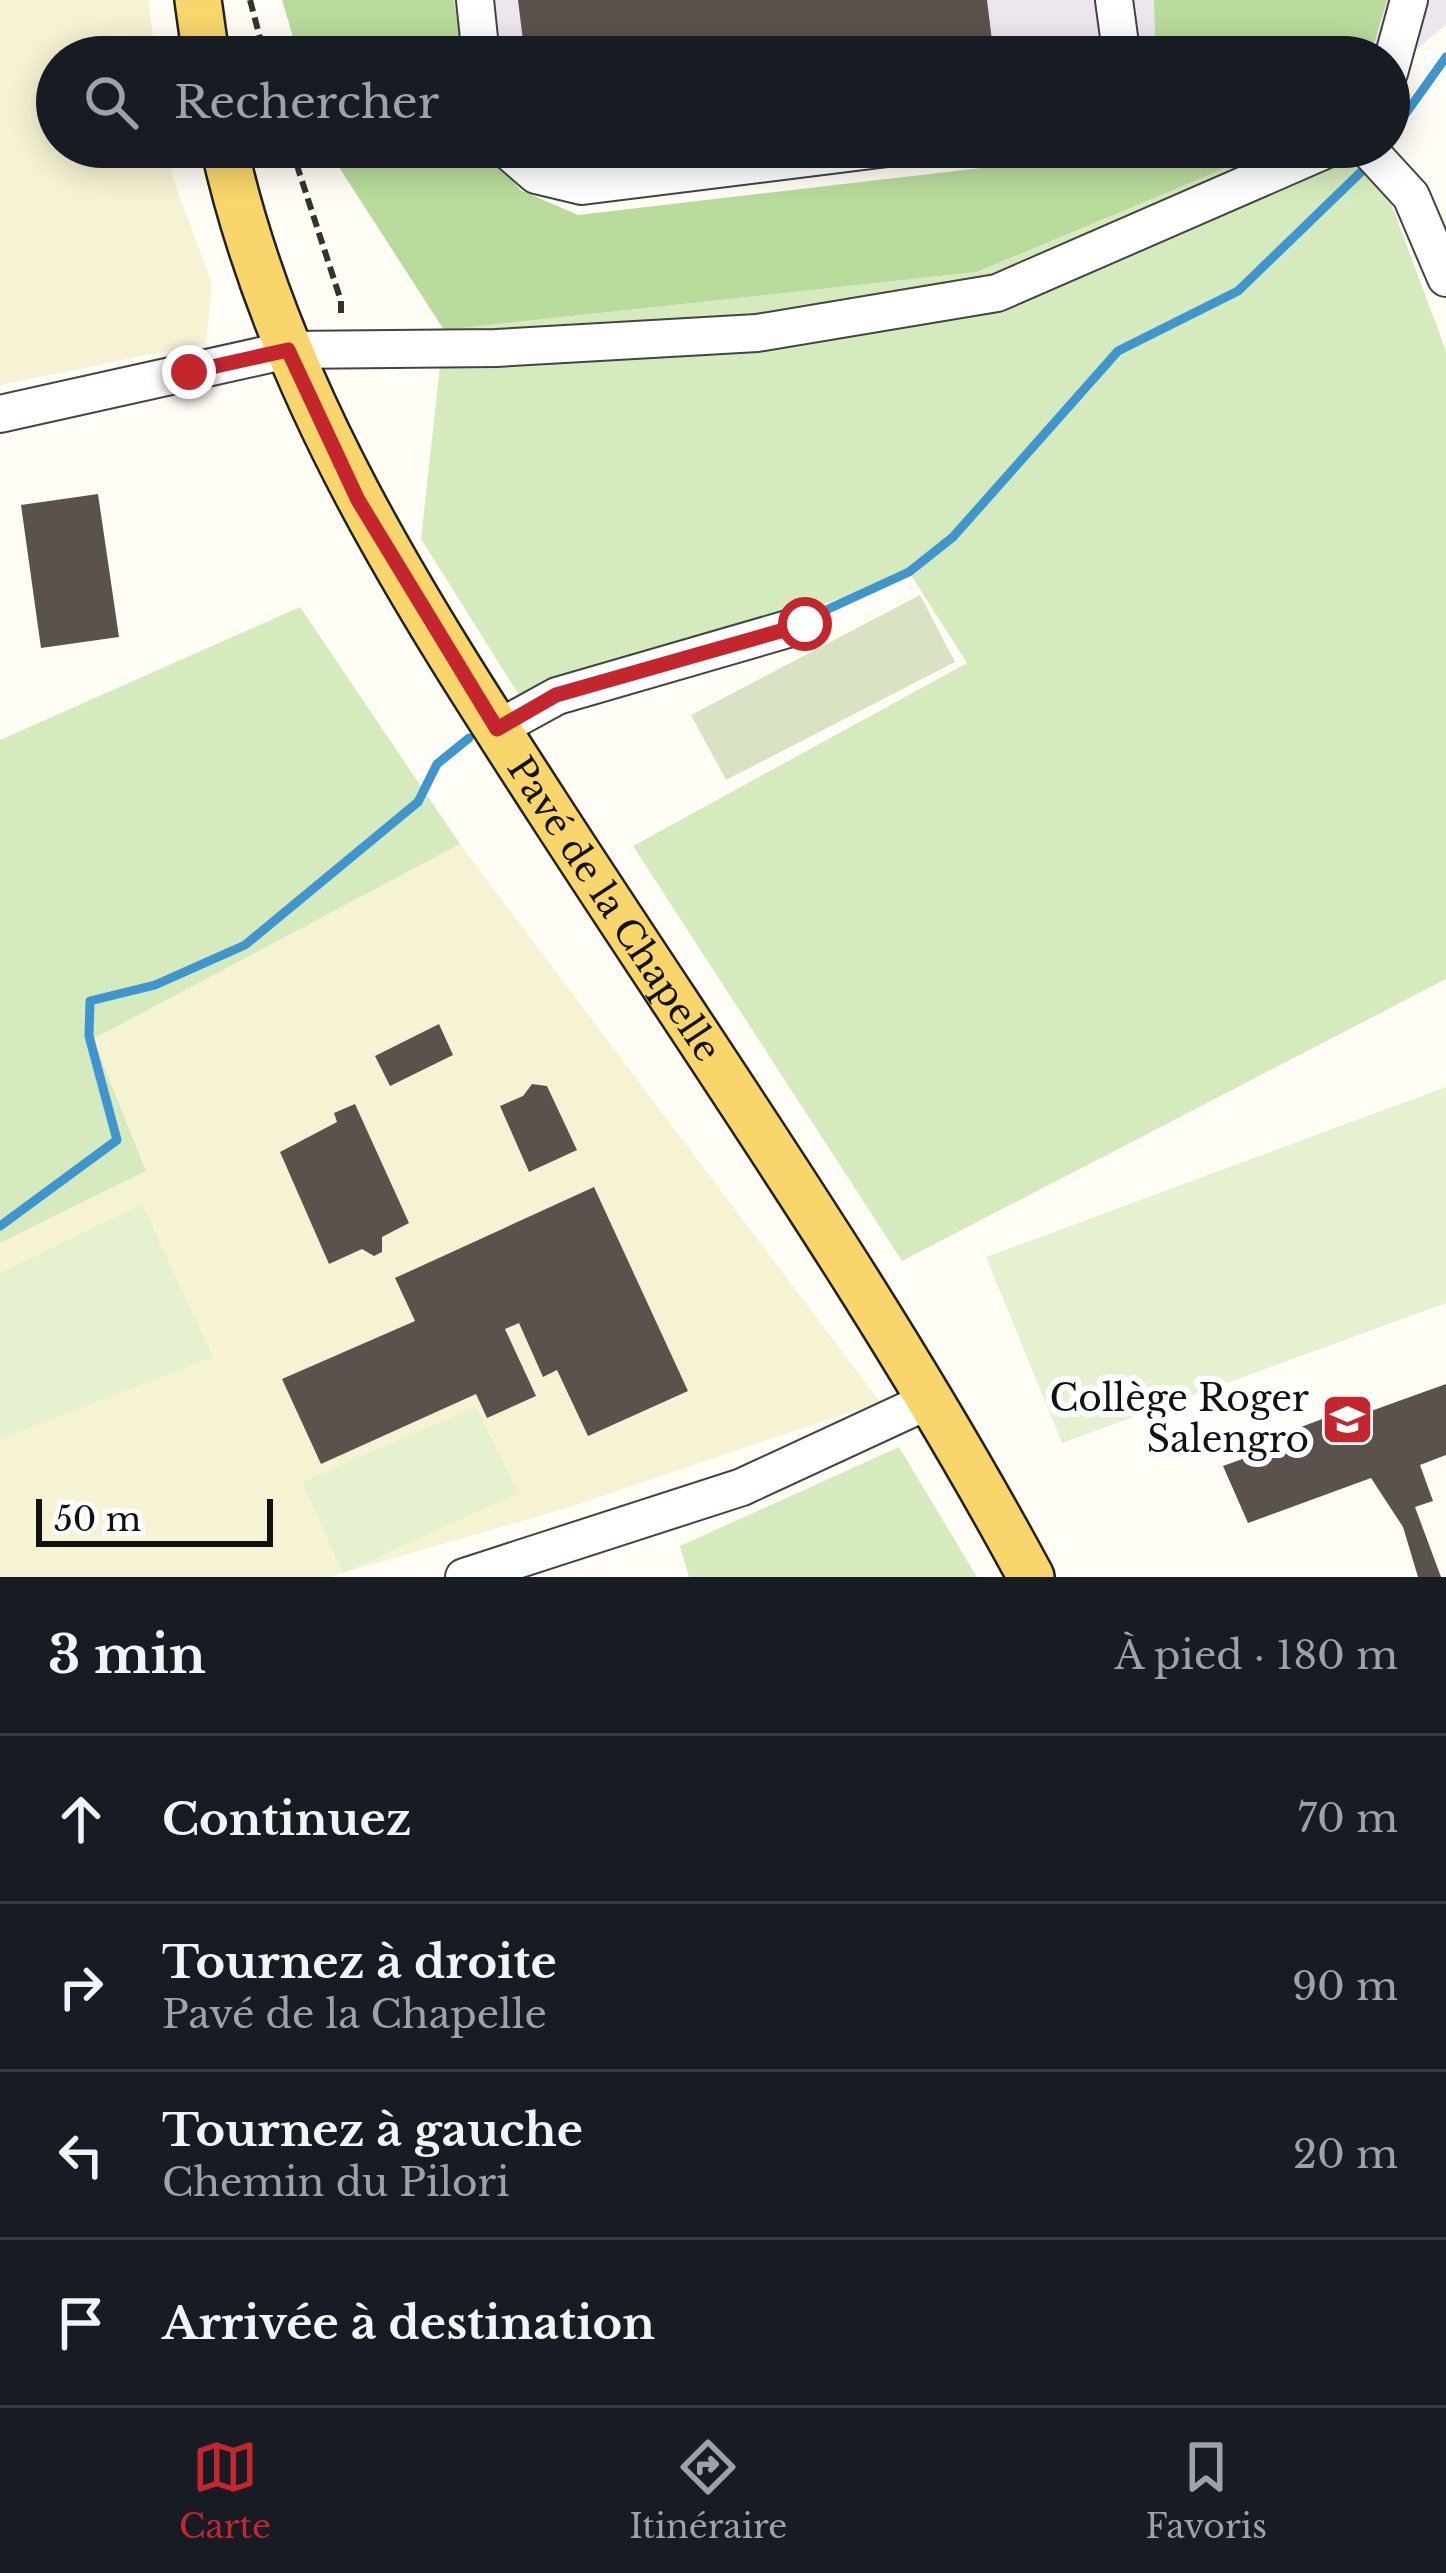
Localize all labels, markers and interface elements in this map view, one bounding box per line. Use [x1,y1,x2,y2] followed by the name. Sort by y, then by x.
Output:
[36,36,1410,168] search box
[78,69,144,135] icon: search
[174,74,439,130] text: Rechercher
[162,345,216,399] route end
[778,597,832,651] route start
[498,748,731,1070] street label: Pavé de la Chapelle
[1049,1376,1309,1462] place label: Collège Roger Salengro
[1320,1391,1376,1447] school or university icon: Collège Roger Salengro
[36,1493,273,1546] scale bar
[54,1499,141,1540] text: 50 m
[48,1624,206,1687] text: 3 min
[1114,1631,1398,1680] text: À pied · 180 m
[48,1786,114,1852] icon: ahead
[162,1791,411,1847] text: Continuez
[1298,1794,1398,1843] text: 70 m
[162,1934,557,1990] text: Tournez à droite
[48,1954,114,2020] icon: right
[1292,1962,1398,2011] text: 90 m
[162,1990,547,2039] text: Pavé de la Chapelle
[162,2102,583,2158] text: Tournez à gauche
[48,2122,114,2188] icon: left
[1293,2130,1398,2179] text: 20 m
[162,2158,510,2207] text: Chemin du Pilori
[48,2290,114,2356] icon: arrive
[162,2295,655,2351] text: Arrivée à destination
[179,2434,271,2547] tab: Carte
[629,2434,787,2547] tab: Itinéraire
[1145,2434,1267,2547] tab: Favoris

